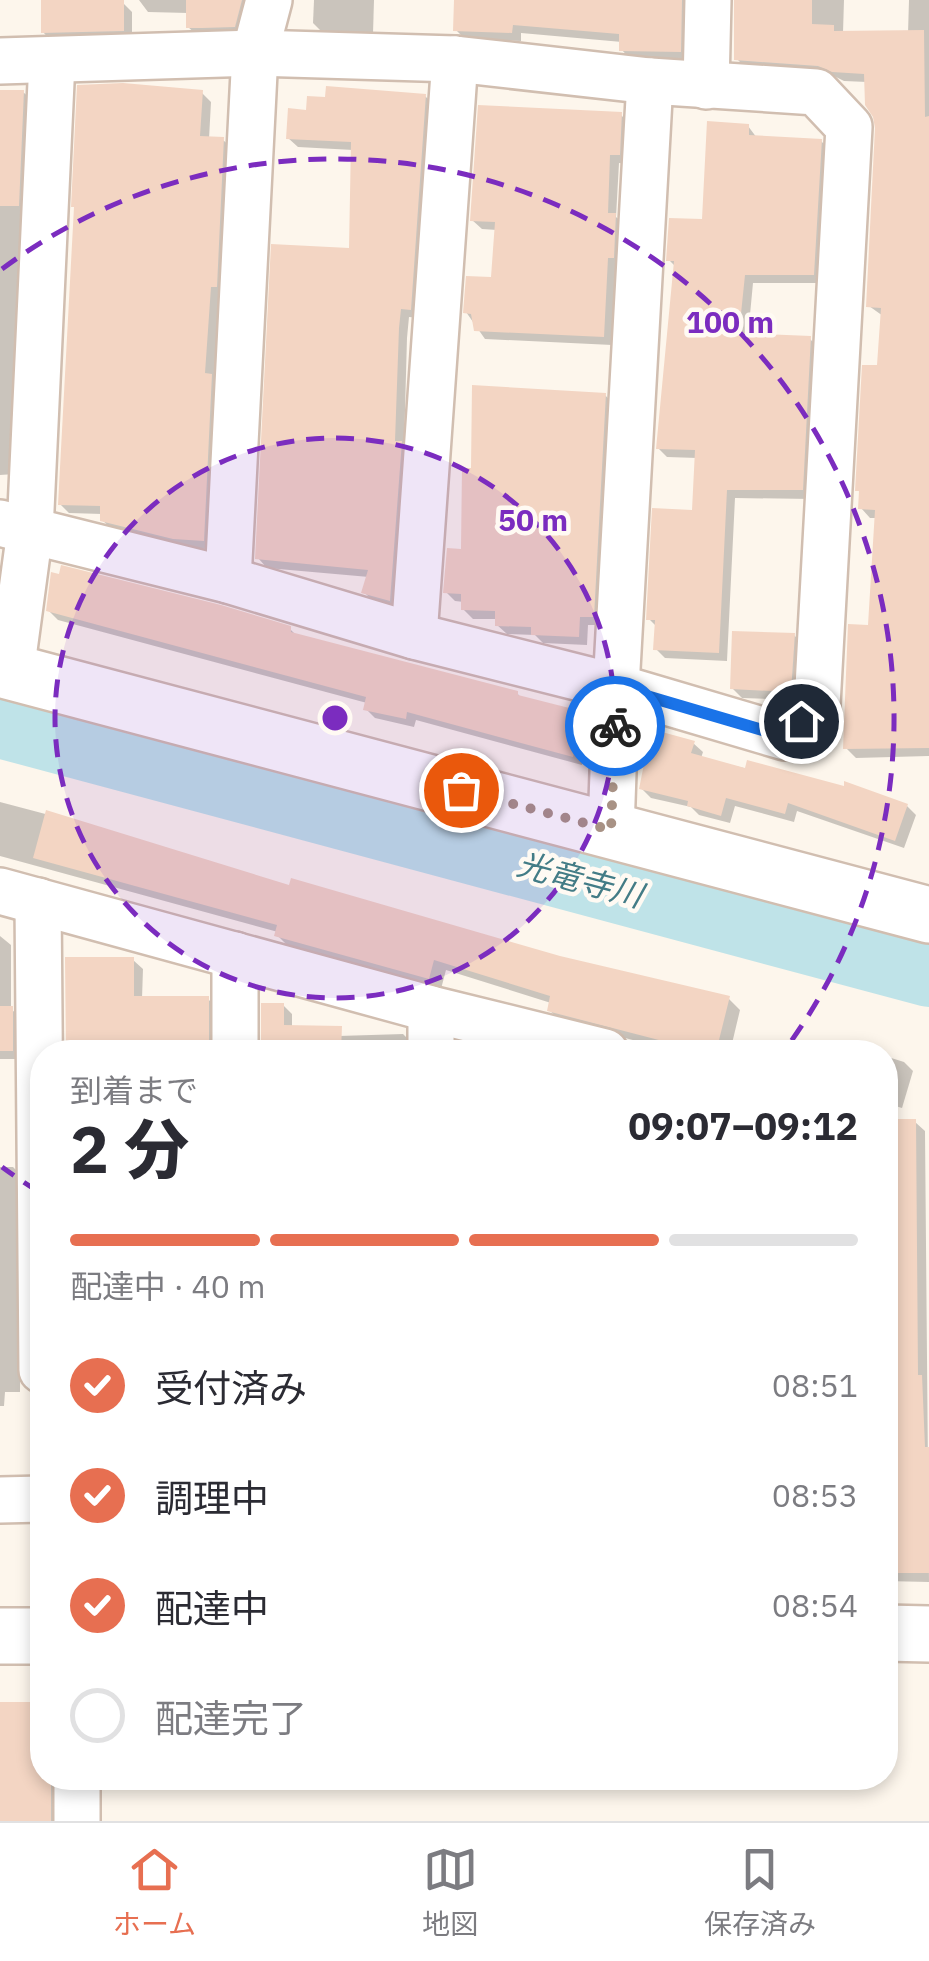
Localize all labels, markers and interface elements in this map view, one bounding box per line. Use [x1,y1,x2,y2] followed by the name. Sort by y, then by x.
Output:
[686,302,774,341] text: 100 m
[498,500,568,539] text: 50 m
[565,676,665,776] courier
[759,679,844,764] pin
[774,694,829,749] icon: home
[588,699,643,754] icon: bike
[317,700,353,736] centre of rings
[419,748,504,833] pin
[434,763,489,818] icon: bag
[513,842,650,917] water label: 光竜寺川
[70,1069,198,1111] text: 到着まで
[628,1101,858,1150] text: 09:07–09:12
[70,1106,189,1191] text: 2 分
[70,1265,265,1307] text: 配達中 · 40 m
[70,1358,125,1413] icon: check
[155,1363,307,1412] text: 受付済み
[772,1364,858,1406] text: 08:51
[70,1468,125,1523] icon: check
[155,1473,269,1522] text: 調理中
[772,1474,858,1516] text: 08:53
[70,1578,125,1633] icon: check
[155,1583,269,1632] text: 配達中
[772,1584,858,1626] text: 08:54
[155,1693,307,1742] text: 配達完了
[113,1842,196,1942] tab: ホーム
[422,1842,478,1942] tab: 地図
[704,1842,816,1942] tab: 保存済み

